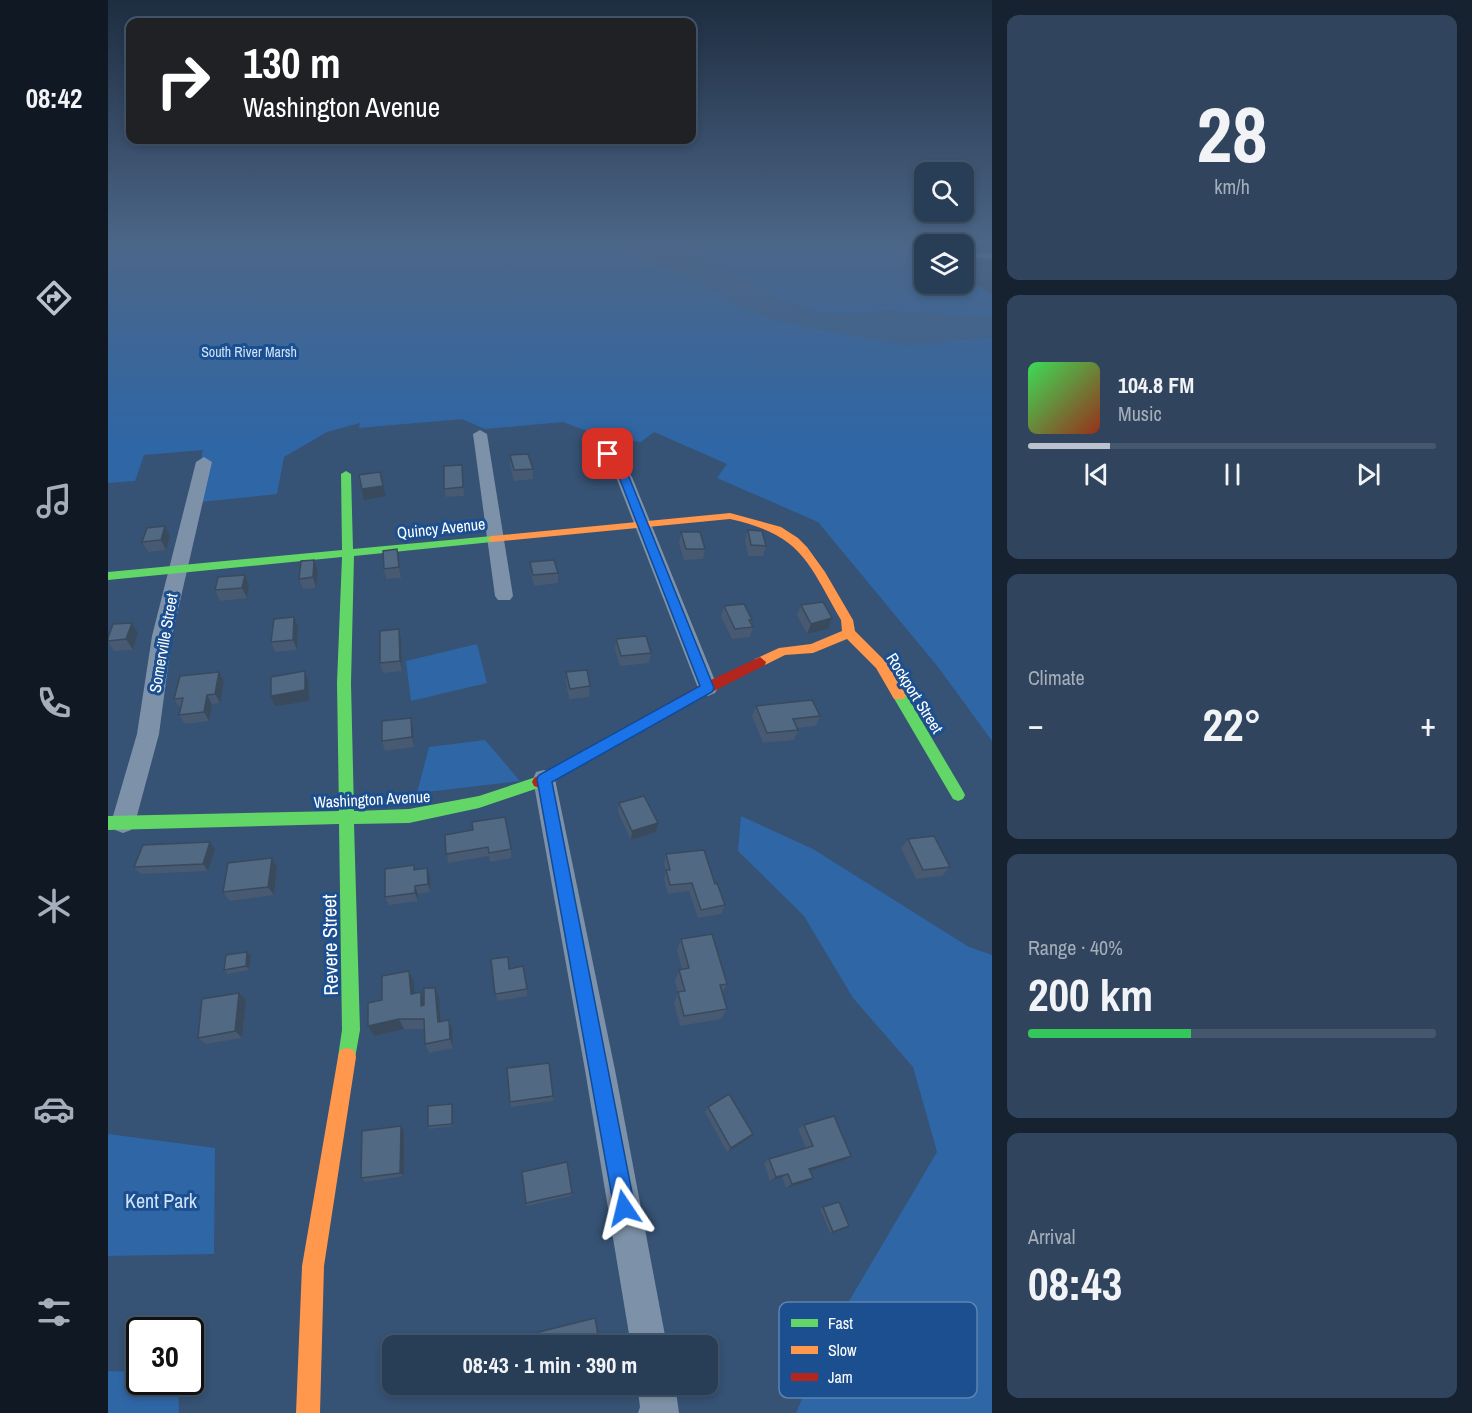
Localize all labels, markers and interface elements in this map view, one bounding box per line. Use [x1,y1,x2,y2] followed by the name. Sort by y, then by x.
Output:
[243,35,341,91] text: 130 m
[144,42,222,120] icon: right
[26,80,82,116] text: 08:42
[1196,81,1268,186] text: 28
[243,89,440,125] text: Washington Avenue
[914,162,974,294] map controls
[914,162,974,222] button: search
[1214,173,1250,200] text: km/h
[914,234,974,294] button: layers
[33,277,75,319] icon: directions
[201,343,297,361] park label: South River Marsh
[1118,370,1194,400] text: 104.8 FM
[1118,400,1162,427] text: Music
[582,428,633,479] pin
[591,437,624,470] icon: arrive
[1080,458,1113,491] icon: previous
[1216,458,1249,491] icon: pause
[1352,458,1385,491] icon: next
[33,480,75,522] icon: music
[396,512,486,544] street label: Quincy Avenue
[143,591,183,694] street label: Somerville Street
[882,649,949,738] street label: Rockport Street
[1028,664,1085,691] text: Climate
[33,682,75,724] icon: phone
[1202,694,1262,755] text: 22°
[1028,702,1044,746] text: −
[1420,702,1436,746] text: +
[313,785,431,813] street label: Washington Avenue
[33,885,75,927] icon: climate
[315,894,344,996] street label: Revere Street
[1028,934,1123,961] text: Range · 40%
[1028,964,1153,1025] text: 200 km
[33,1088,75,1130] icon: car
[592,1176,656,1240] position arrow
[125,1187,198,1214] park label: Kent Park
[1028,1223,1075,1250] text: Arrival
[1028,1253,1122,1314] text: 08:43
[33,1291,75,1333] icon: filters
[779,1302,977,1398] legend
[828,1312,853,1334] text: Fast
[126,1317,204,1395] speed limit sign: 30
[828,1339,857,1361] text: Slow
[463,1350,637,1380] text: 08:43 · 1 min · 390 m
[828,1366,853,1388] text: Jam

